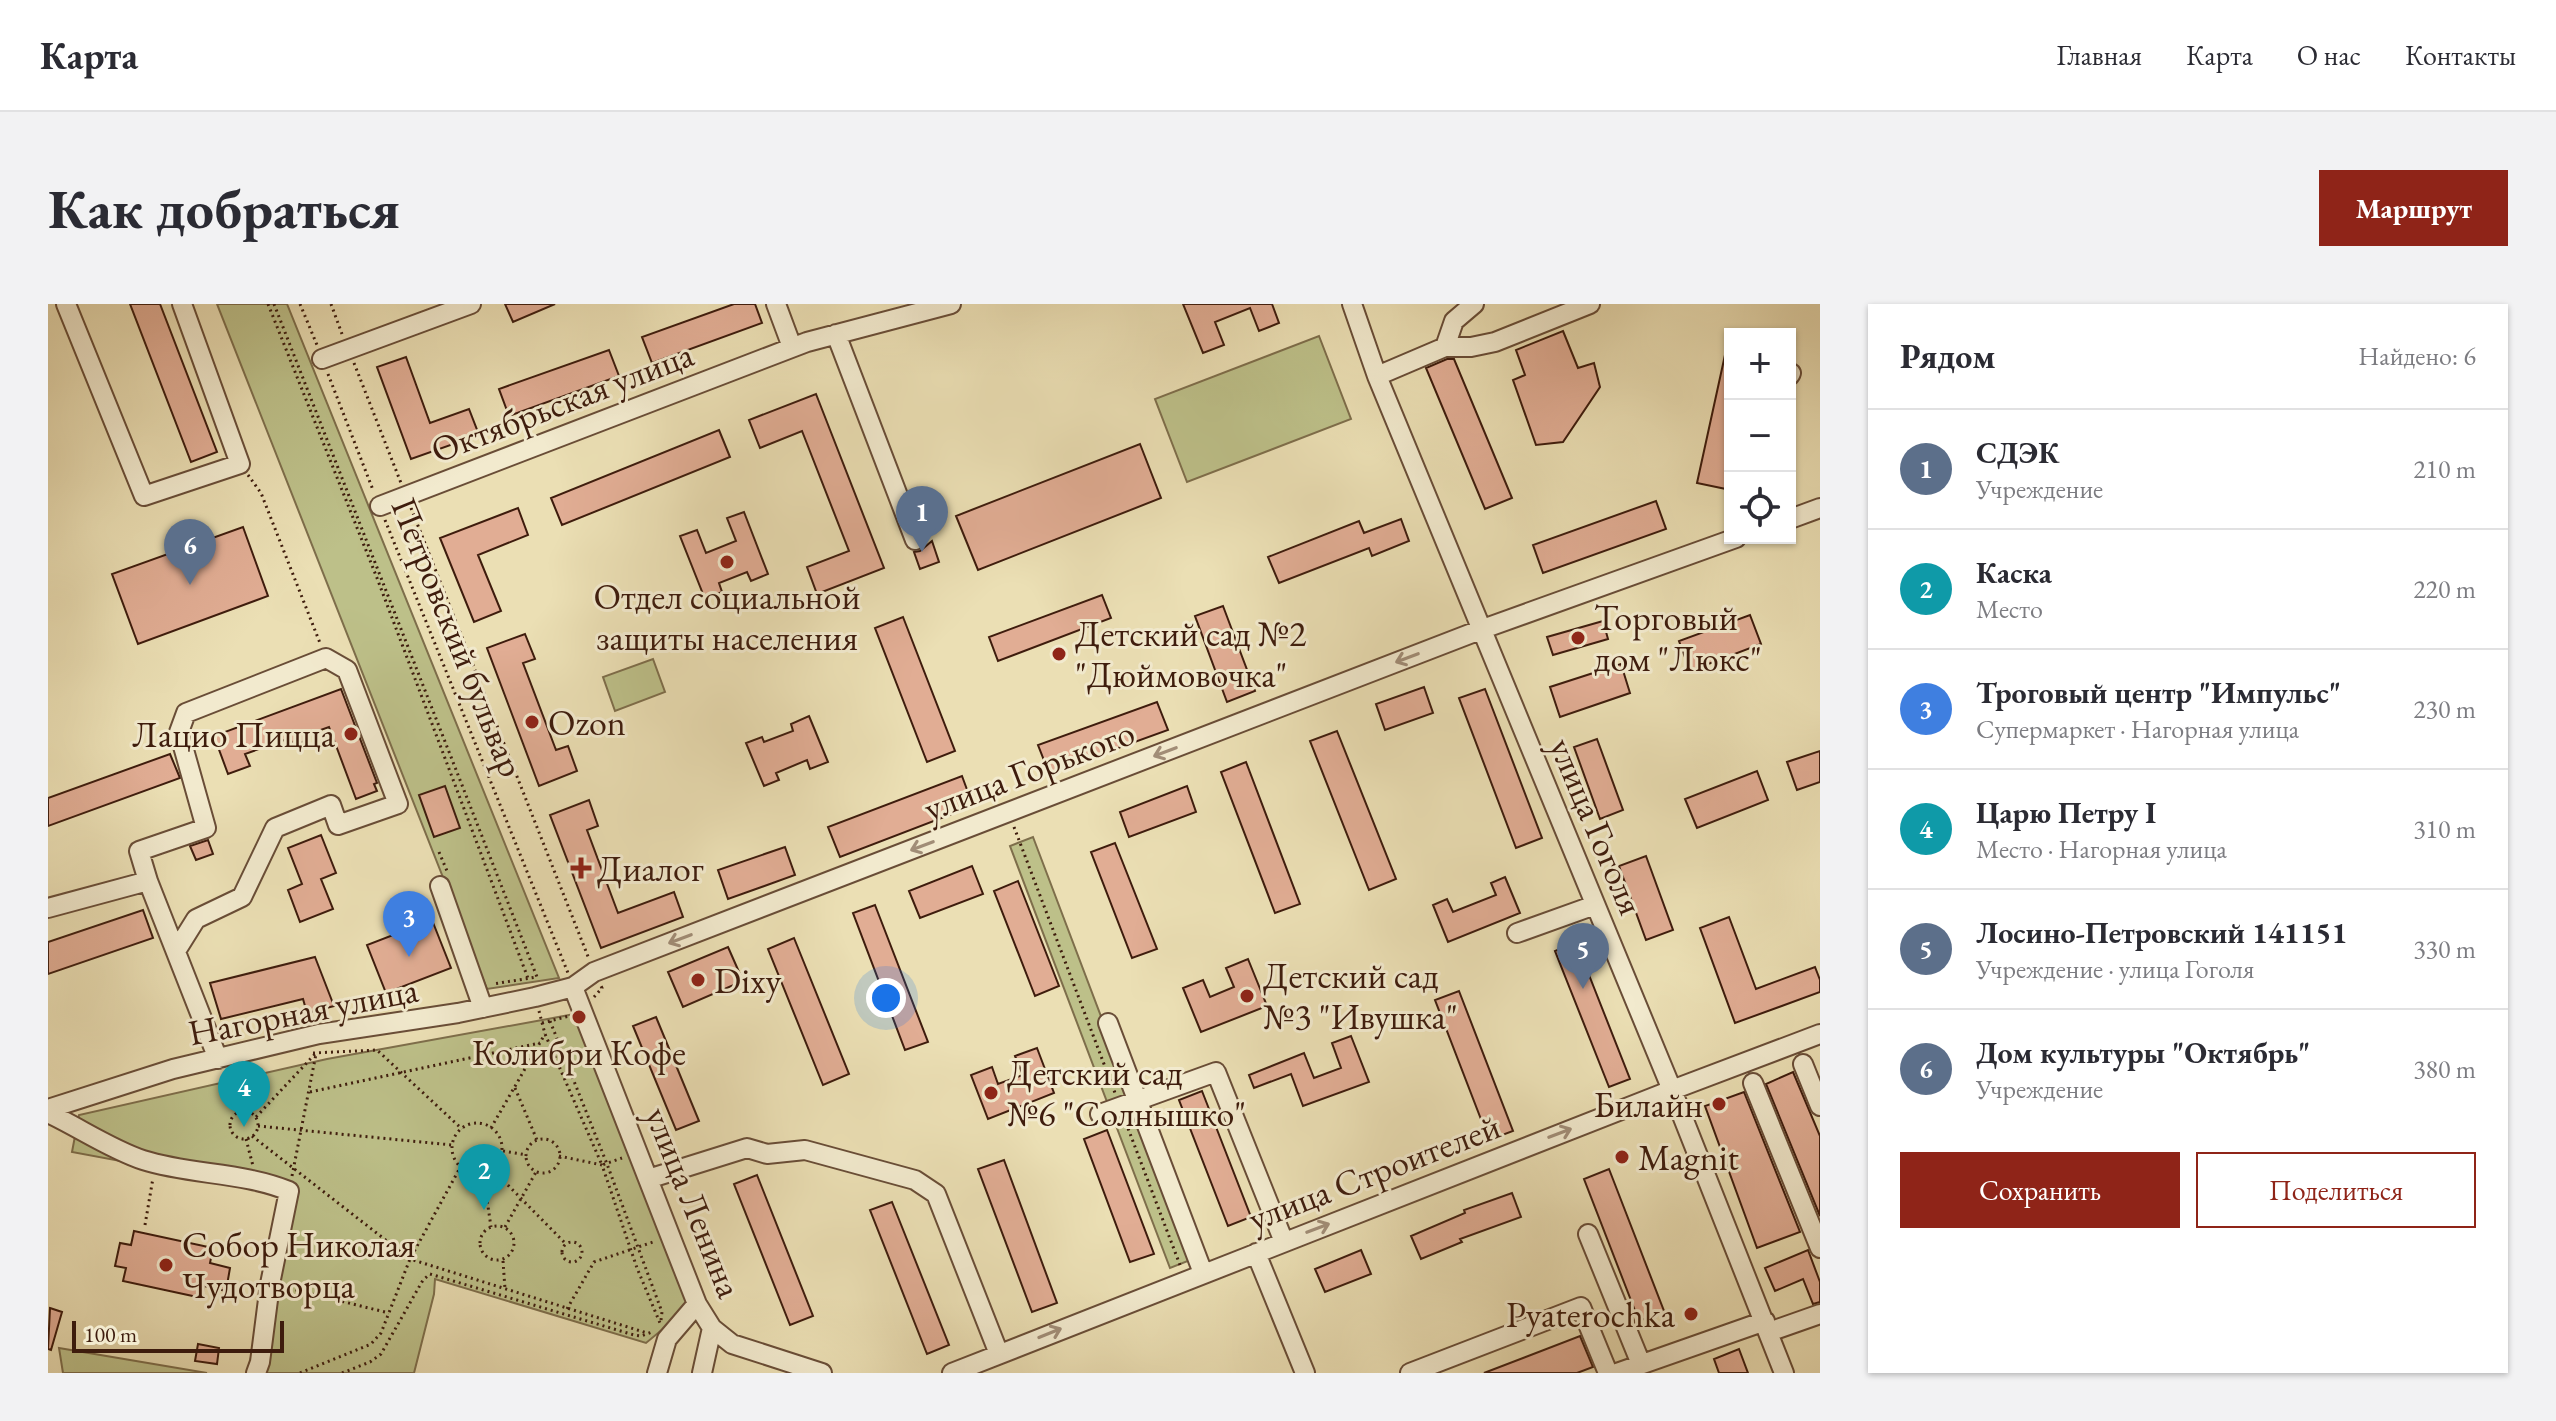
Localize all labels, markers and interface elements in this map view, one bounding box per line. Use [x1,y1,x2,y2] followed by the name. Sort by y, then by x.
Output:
[40,31,138,80] text: Карта
[2057,37,2142,73] text: Главная
[2186,37,2253,73] text: Карта
[2297,37,2361,73] text: О нас
[2405,37,2516,73] text: Контакты
[2319,170,2508,246] button: Маршрут
[48,172,400,245] text: Как добраться
[1724,328,1796,544] map controls
[1724,328,1796,400] button: +
[424,330,700,474] street label: Октябрьская улица
[1900,334,1995,378] text: Рядом
[2358,339,2476,373] text: Найдено: 6
[1724,400,1796,472] button: −
[1976,433,2059,472] text: СДЭК
[1919,452,1933,486] text: 1
[2413,452,2476,486] text: 210 m
[1724,472,1796,544] button: locate
[1976,472,2103,506] text: Учреждение
[896,486,948,552] pin: 1
[380,490,536,784] street label: Петровский бульвар
[164,519,216,585] pin: 6
[718,553,736,571] marker: Отдел социальной защиты населения
[1976,553,2052,592] text: Каска
[1919,572,1933,606] text: 2
[2413,572,2476,606] text: 220 m
[594,573,860,661] place label: Отдел социальной защиты населения
[1976,592,2043,626] text: Место
[1594,594,1762,682] place label: Торговый дом "Люкс"
[1075,610,1306,698] place label: Детский сад №2 "Дюймовочка"
[1569,629,1587,647] marker: Торговый дом "Люкс"
[1050,645,1068,663] marker: Детский сад №2 "Дюймовочка"
[1396,652,1420,667] one-way arrow
[1976,673,2341,712] text: Троговый центр "Импульс"
[1919,692,1933,726] text: 3
[2413,692,2476,726] text: 230 m
[548,699,626,746] place label: Ozon
[917,708,1141,832] street label: улица Горького
[132,711,336,758] place label: Лацио Пицца
[1976,712,2299,746] text: Супермаркет · Нагорная улица
[523,713,541,731] marker: Ozon
[342,725,360,743] marker: Лацио Пицца
[1539,731,1655,921] street label: улица Гоголя
[1153,746,1178,760] one-way arrow
[1976,793,2156,832] text: Царю Петру I
[1919,812,1933,846] text: 4
[2413,812,2476,846] text: 310 m
[1976,832,2227,866] text: Место · Нагорная улица
[910,840,935,854] one-way arrow
[597,845,704,892] place label: Диалог
[572,859,590,877] marker: Диалог
[383,891,435,957] pin: 3
[1976,913,2347,952] text: Лосино-Петровский 141151
[1557,923,1609,989] pin: 5
[1919,932,1933,966] text: 5
[2413,932,2476,966] text: 330 m
[668,933,692,947] one-way arrow
[1263,952,1458,1040] place label: Детский сад №3 "Ивушка"
[1976,952,2254,986] text: Учреждение · улица Гоголя
[714,957,781,1004] place label: Dixy
[184,966,423,1056] street label: Нагорная улица
[689,971,707,989] marker: Dixy
[866,978,906,1018] your location
[1238,987,1256,1005] marker: Детский сад №3 "Ивушка"
[570,1008,588,1026] marker: Колибри Кофе
[472,1029,686,1076] place label: Колибри Кофе
[1976,1033,2310,1072] text: Дом культуры "Октябрь"
[1007,1049,1246,1137] place label: Детский сад №6 "Солнышко"
[1919,1052,1933,1086] text: 6
[2413,1052,2476,1086] text: 380 m
[218,1061,270,1127] pin: 4
[1976,1072,2103,1106] text: Учреждение
[1593,1081,1703,1128] place label: Билайн
[982,1084,1000,1102] marker: Детский сад №6 "Солнышко"
[1710,1095,1728,1113] marker: Билайн
[634,1100,754,1305] street label: улица Ленина
[1241,1102,1507,1242] street label: улица Строителей
[1547,1125,1572,1139] one-way arrow
[1638,1134,1740,1181] place label: Magnit
[458,1144,510,1210] pin: 2
[1613,1148,1631,1166] marker: Magnit
[1900,1152,2180,1228] button: Сохранить
[2196,1152,2476,1228] button: Поделиться
[1305,1220,1330,1234] one-way arrow
[182,1221,415,1309] place label: Собор Николая Чудотворца
[157,1256,175,1274] marker: Собор Николая Чудотворца
[1506,1291,1676,1338] place label: Pyaterochka
[1682,1305,1700,1323] marker: Pyaterochka
[72,1317,284,1353] scale bar
[84,1320,137,1349] text: 100 m
[1037,1325,1062,1339] one-way arrow

